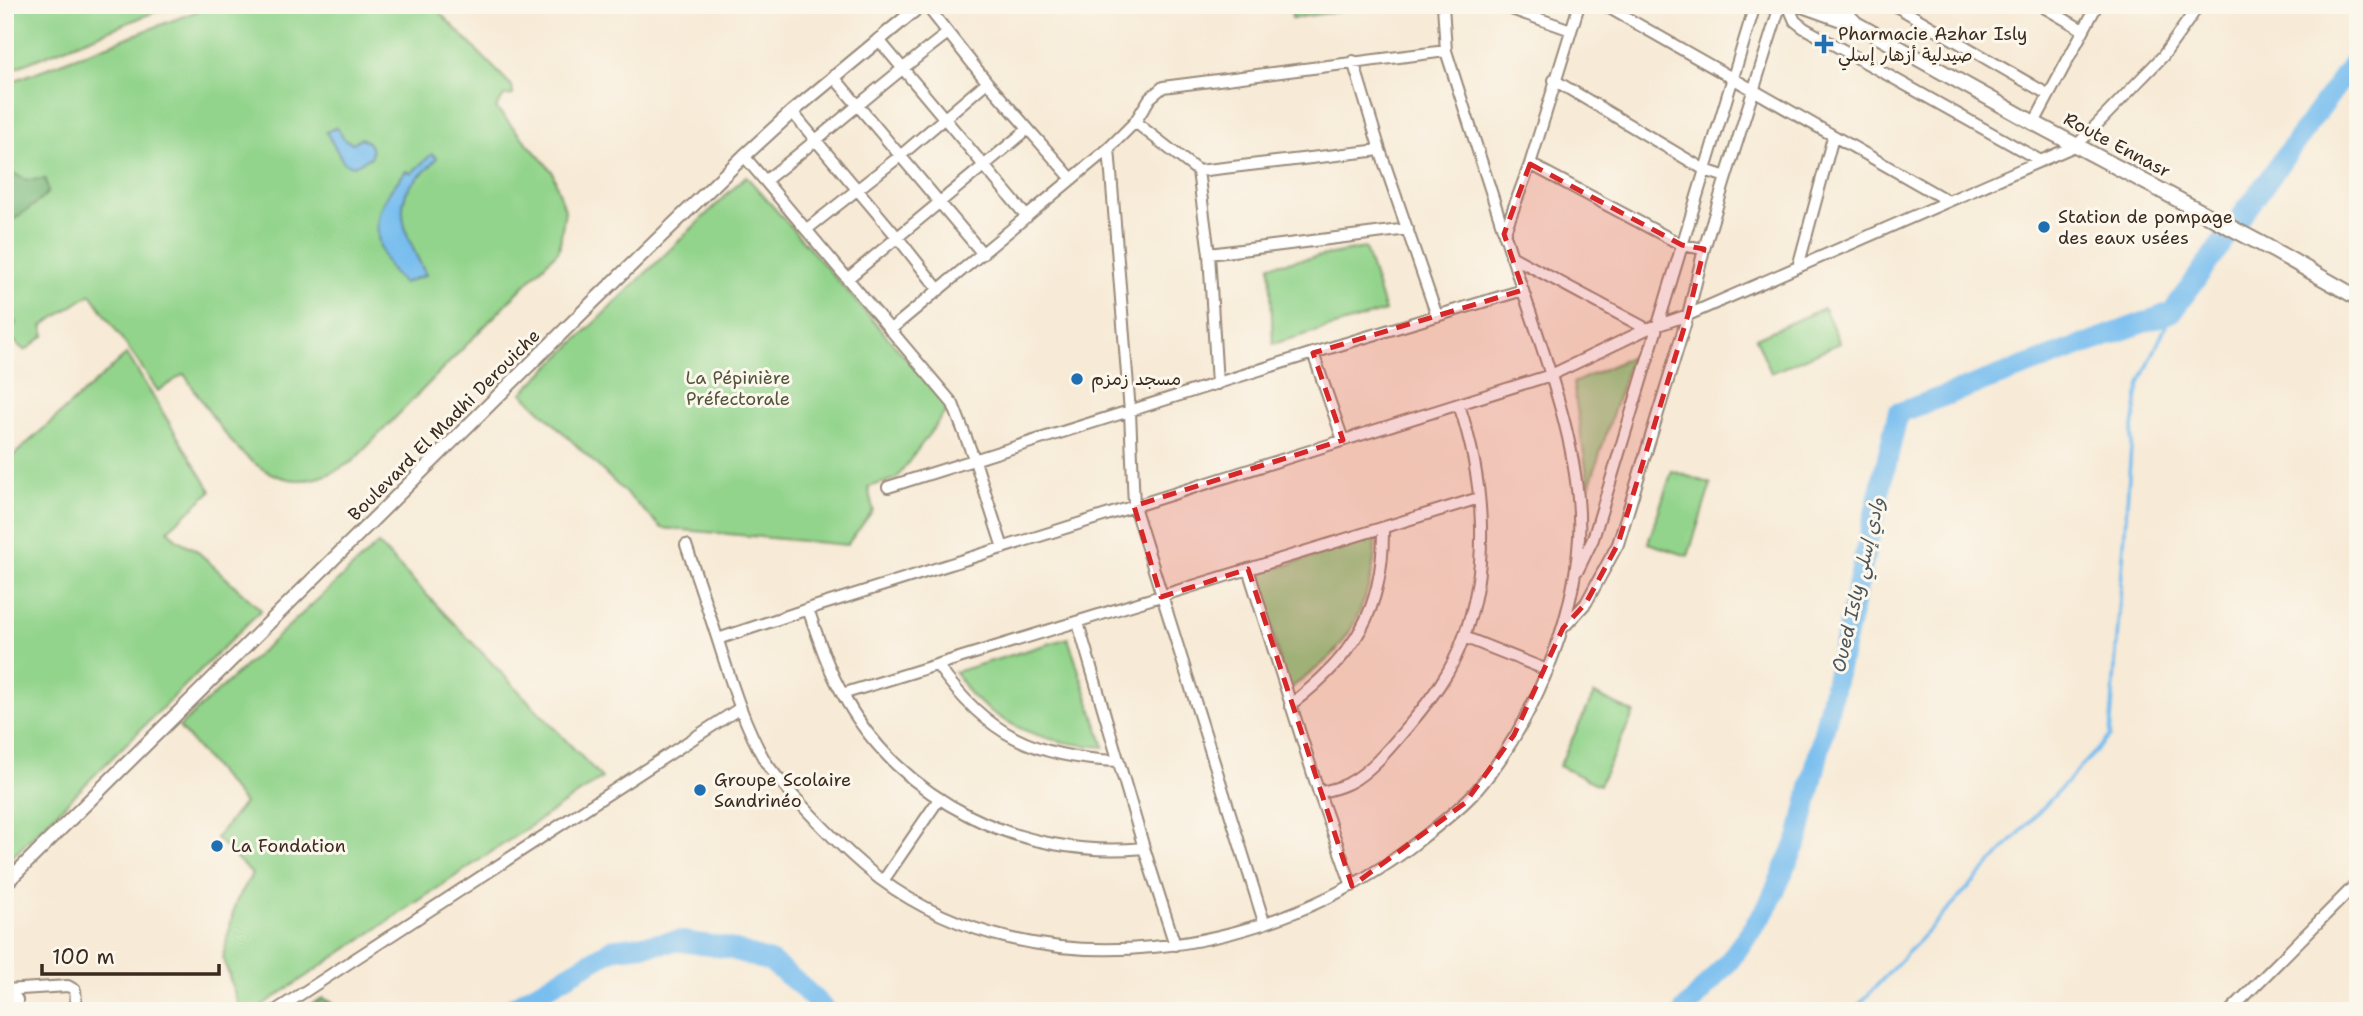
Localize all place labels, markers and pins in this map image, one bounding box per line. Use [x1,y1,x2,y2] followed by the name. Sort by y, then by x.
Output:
[1838,22,2027,71] place label: Pharmacie Azhar Isly صيدلية أزهار إسلي
[1816,36,1832,52] marker: Pharmacie Azhar Isly صيدلية أزهار إسلي
[2058,205,2233,250] place label: Station de pompage des eaux usées
[2036,219,2052,235] marker: Station de pompage des eaux usées
[1091,367,1181,393] place label: مسجد زمزم
[1069,371,1085,387] marker: مسجد زمزم
[714,768,851,813] place label: Groupe Scolaire Sandrinéo
[692,782,708,798] marker: Groupe Scolaire Sandrinéo
[231,834,346,858] place label: La Fondation
[209,838,225,854] marker: La Fondation

